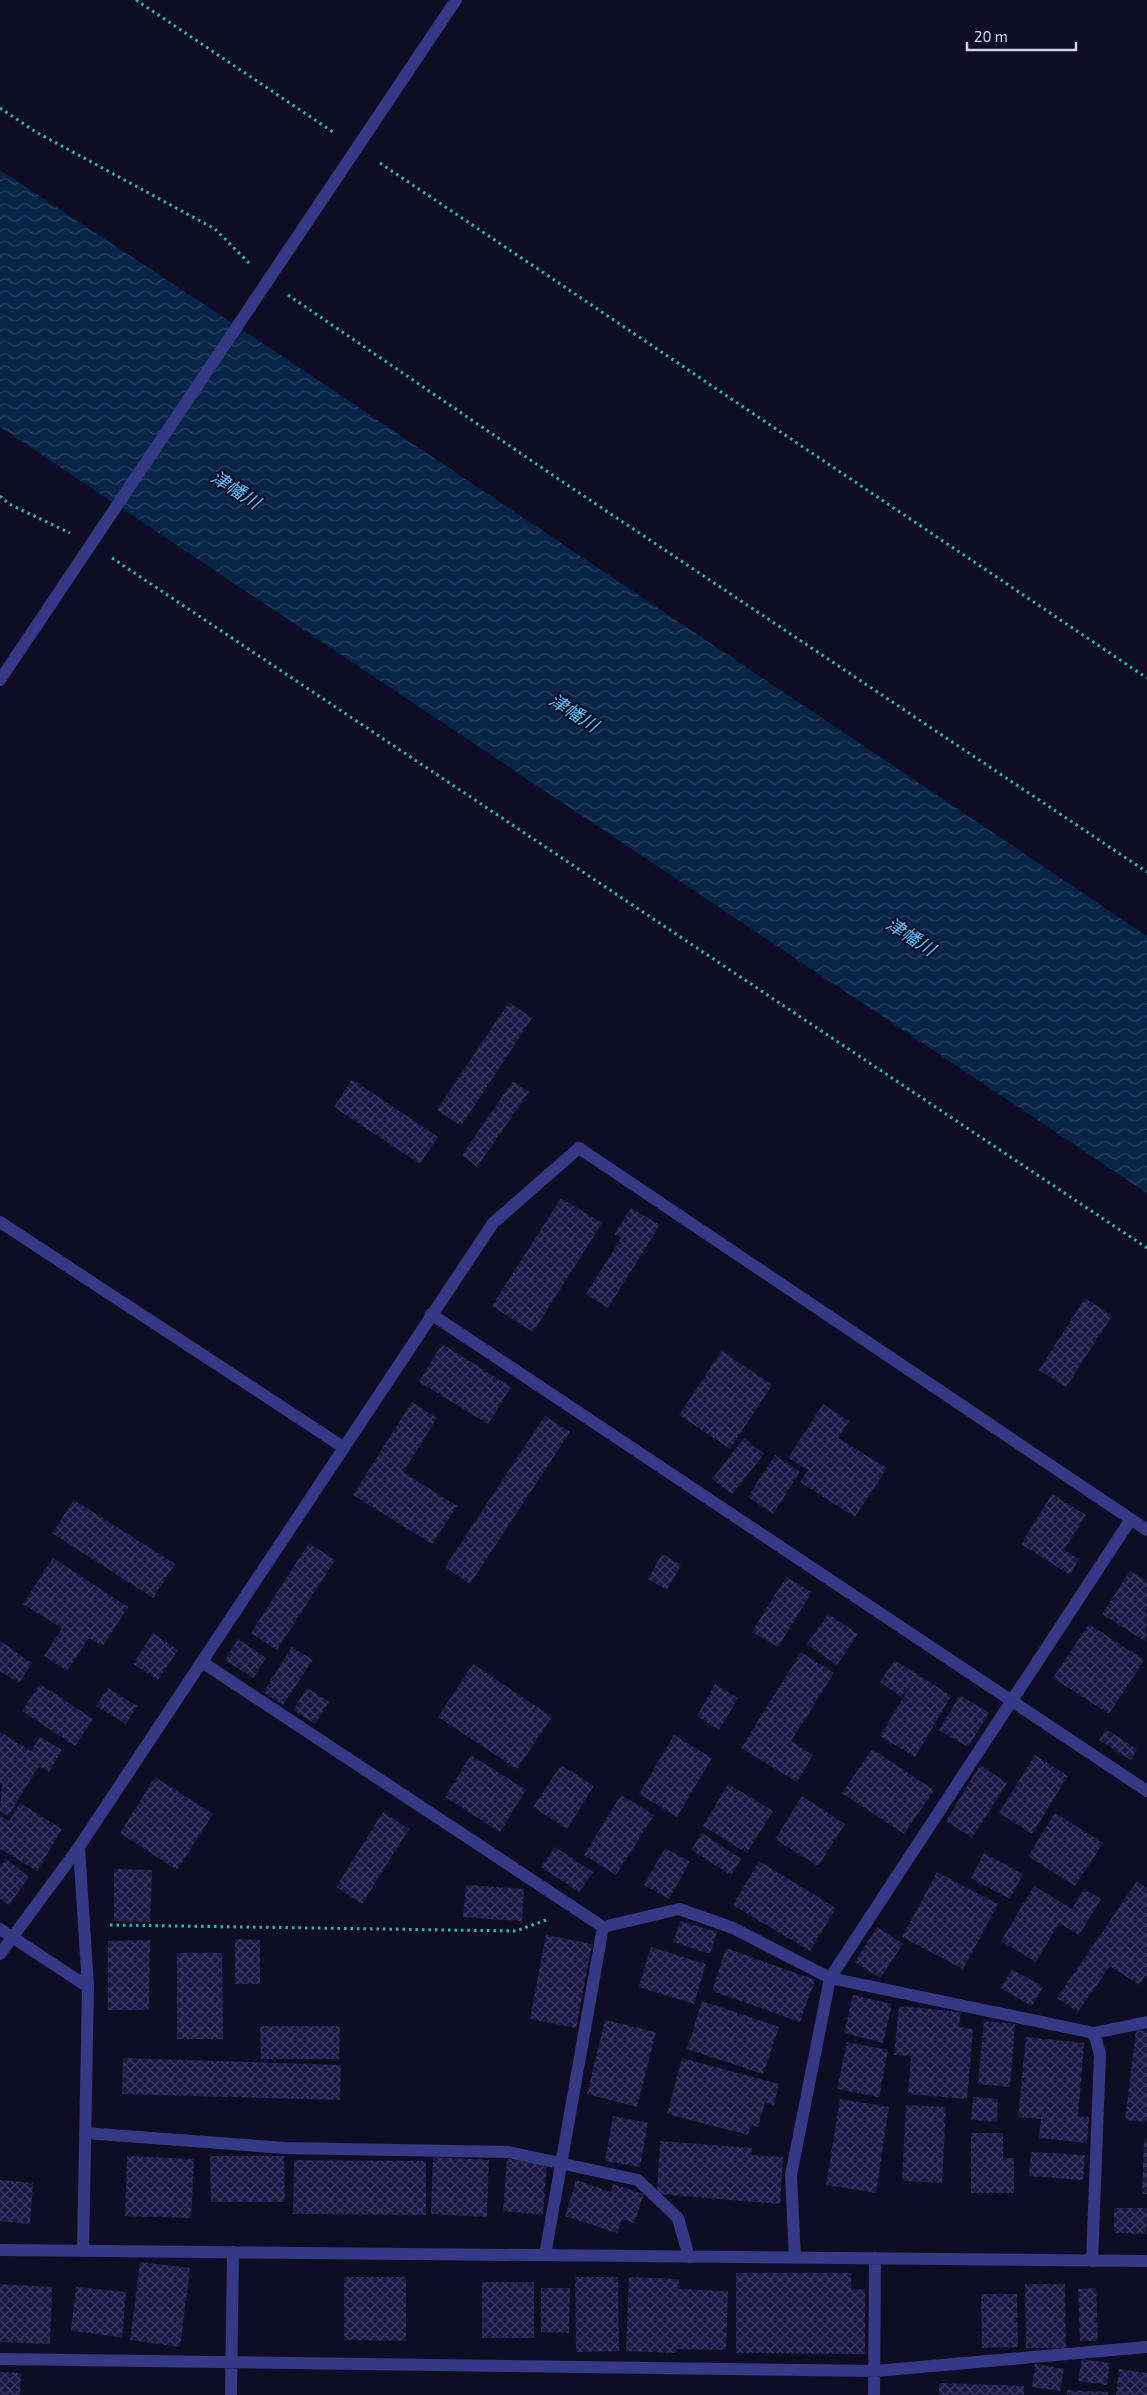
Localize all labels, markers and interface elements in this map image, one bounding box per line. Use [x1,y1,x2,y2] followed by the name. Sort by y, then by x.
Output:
[967,20,1076,52] scale bar
[974,27,1008,45] text: 20 m
[207,465,266,514] water label: 津幡川
[545,688,604,737] water label: 津幡川
[882,912,941,961] water label: 津幡川

